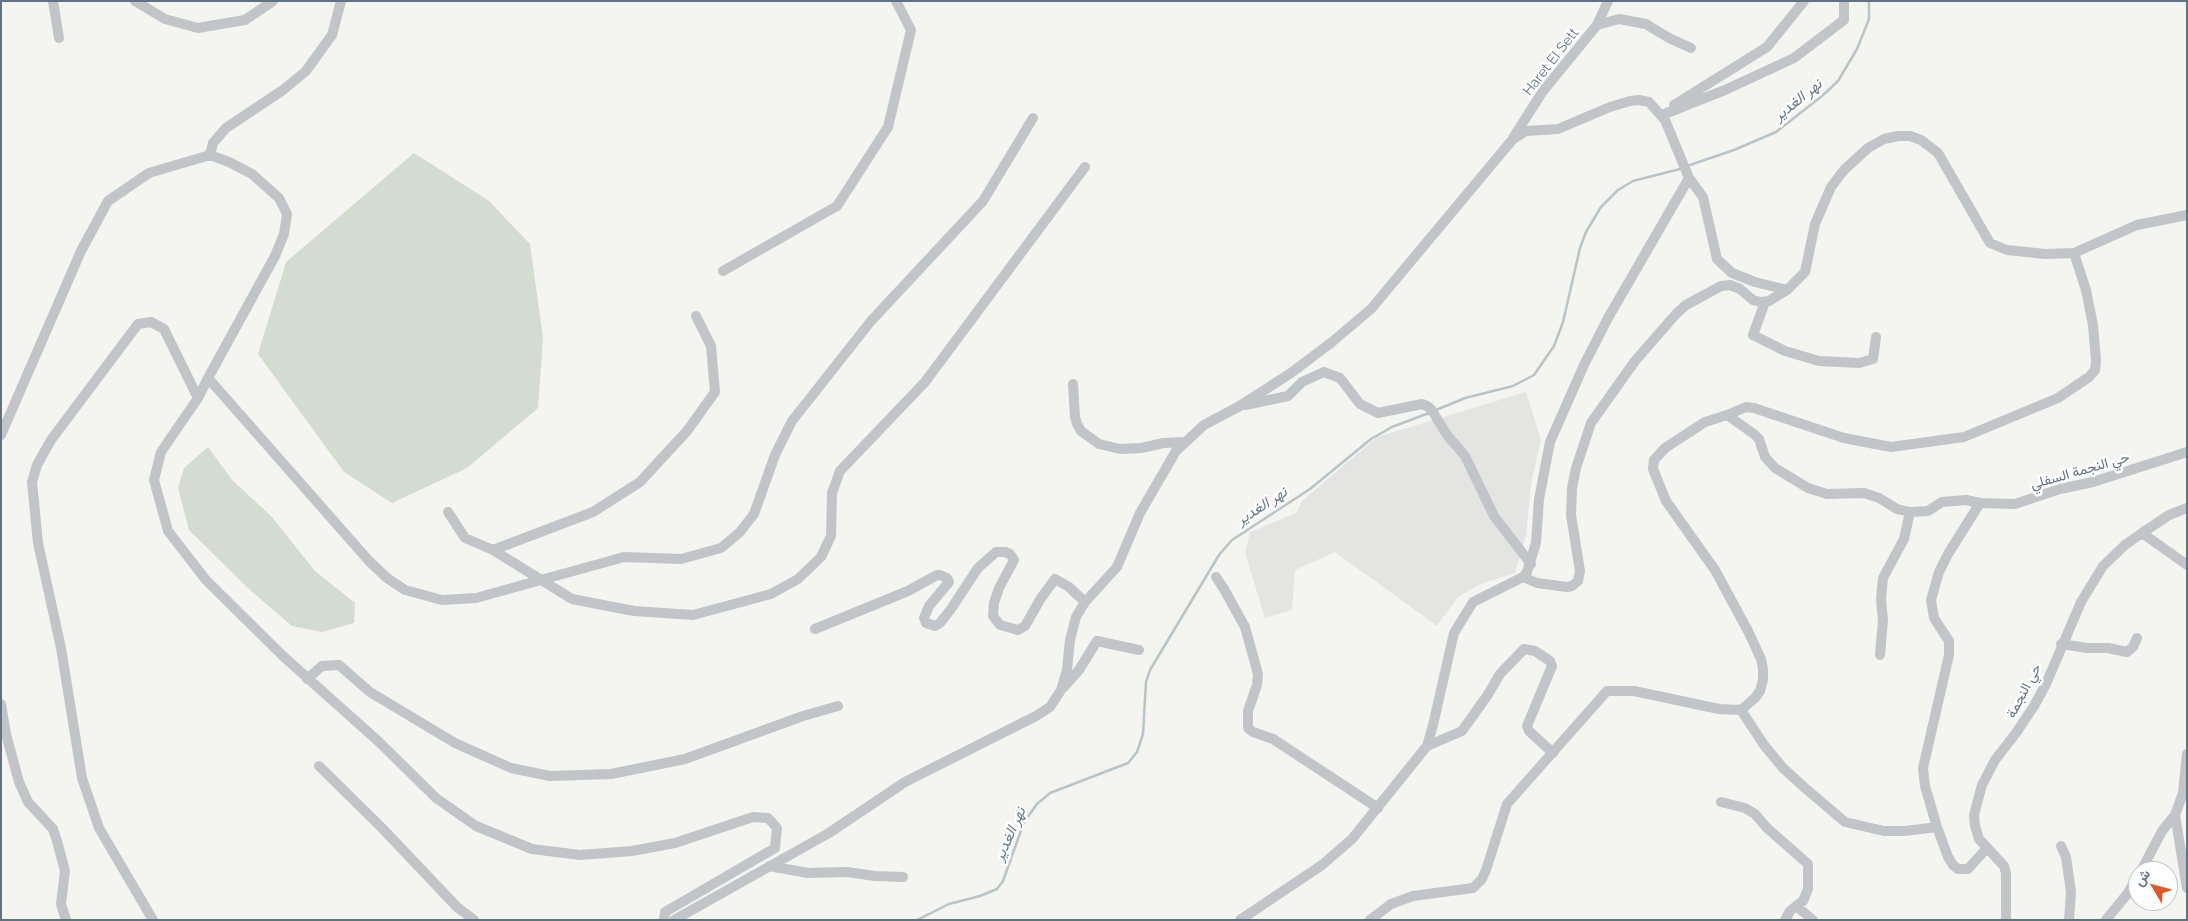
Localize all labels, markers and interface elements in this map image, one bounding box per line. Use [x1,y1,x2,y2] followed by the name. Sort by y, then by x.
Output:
[1520,25,1582,99] street label: Haret EI Sett
[1770,75,1826,125] water label: نهر الغدير
[2029,449,2131,493] street label: حي النجمة السفلي
[1233,483,1291,529] water label: نهر الغدير
[2003,661,2045,721] street label: حي النجمة
[990,804,1030,864] water label: نهر الغدير
[2128,861,2178,911] north arrow
[2130,866,2153,889] text: ش

